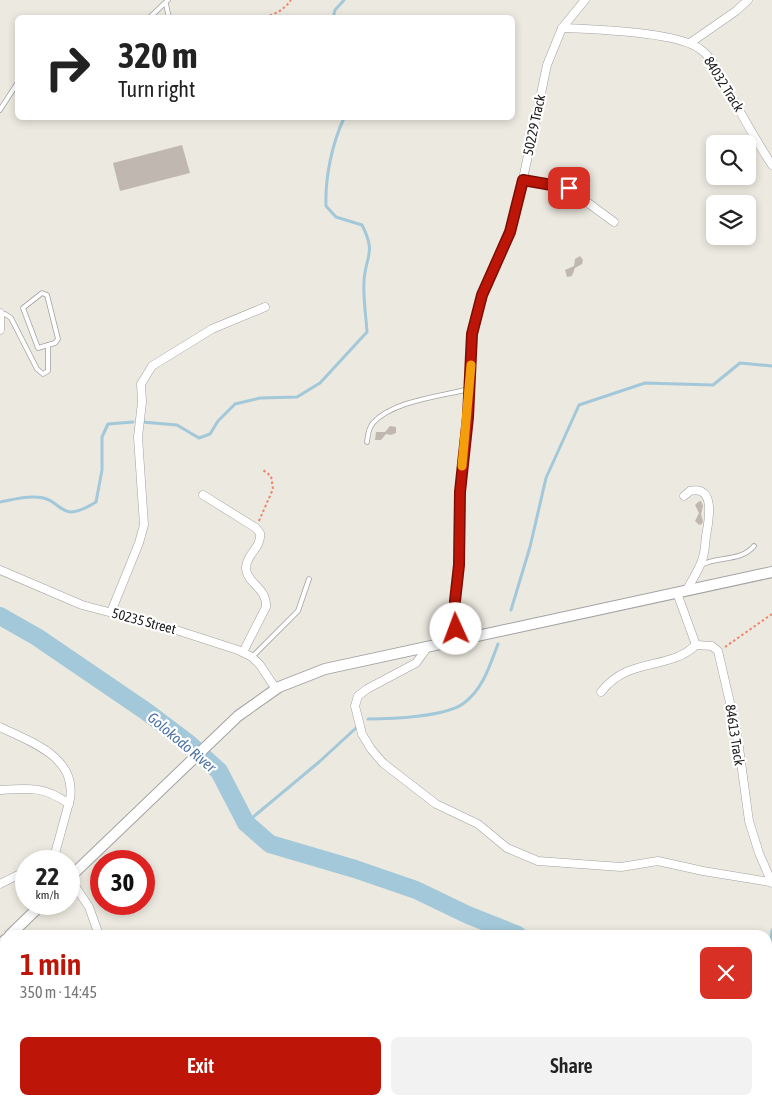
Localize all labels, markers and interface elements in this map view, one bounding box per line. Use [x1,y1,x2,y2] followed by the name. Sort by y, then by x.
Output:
[35,35,100,100] icon: right
[118,35,197,75] text: 320 m
[701,54,747,114] street label: 84032 Track
[118,76,195,102] text: Turn right
[520,93,548,157] street label: 50229 Track
[706,135,756,245] map controls
[706,135,756,185] button: search
[548,167,590,209] pin
[555,174,583,202] icon: arrive
[706,195,756,245] button: layers
[429,602,481,654] position arrow
[110,605,178,637] street label: 50235 Street
[722,703,748,767] street label: 84613 Track
[145,709,220,776] water label: Golokodo River
[90,850,155,915] speed limit sign: 30
[36,862,59,890] text: 22
[36,888,59,902] text: km/h
[20,947,81,981] text: 1 min
[700,947,752,999] button: close
[20,983,97,1001] text: 350 m · 14:45
[20,1037,381,1095] button: Exit
[391,1037,752,1095] button: Share

